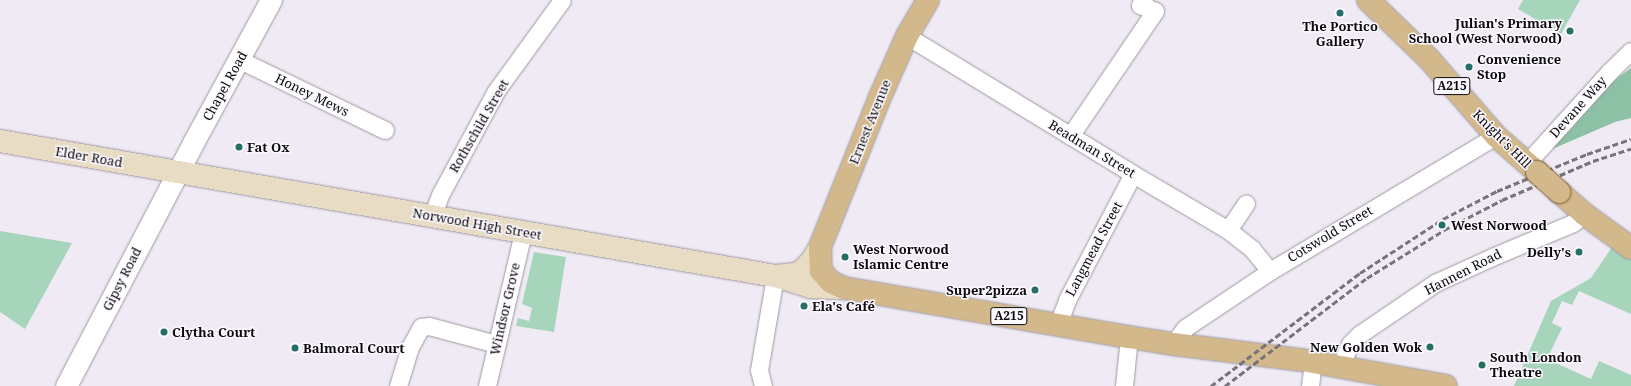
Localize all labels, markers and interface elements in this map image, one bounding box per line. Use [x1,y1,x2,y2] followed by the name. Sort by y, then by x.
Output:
[1335,8,1345,18] marker: The Portico Gallery
[1409,16,1562,47] place label: Julian's Primary School (West Norwood)
[1302,19,1378,50] place label: The Portico Gallery
[1565,26,1575,36] marker: Julian's Primary School (West Norwood)
[199,48,251,124] street label: Chapel Road
[1477,52,1561,83] place label: Convenience Stop
[1464,62,1474,72] marker: Convenience Stop
[273,70,351,120] street label: Honey Mews
[1546,73,1610,141] street label: Devane Way
[1433,76,1471,96] road number: A215
[446,77,512,175] street label: Rothschild Street
[846,77,894,167] street label: Ernest Avenue
[1470,107,1534,171] street label: Knight's Hill
[1046,117,1138,181] street label: Beadman Street
[247,139,290,155] place label: Fat Ox
[234,142,244,152] marker: Fat Ox
[54,143,124,171] street label: Elder Road
[1062,199,1126,299] street label: Langmead Street
[1285,203,1375,265] street label: Cotswold Street
[411,205,543,243] street label: Norwood High Street
[1451,217,1547,233] place label: West Norwood
[1436,219,1448,231] marker: West Norwood
[853,242,949,273] place label: West Norwood Islamic Centre
[1527,244,1571,260] place label: Delly's
[99,245,145,313] street label: Gipsy Road
[1422,246,1504,298] street label: Hannen Road
[1574,247,1584,257] marker: Delly's
[840,252,850,262] marker: West Norwood Islamic Centre
[487,261,523,357] street label: Windsor Grove
[946,282,1027,298] place label: Super2pizza
[1030,285,1040,295] marker: Super2pizza
[812,298,875,314] place label: Ela's Café
[799,301,809,311] marker: Ela's Café
[990,306,1028,326] road number: A215
[172,324,255,340] place label: Clytha Court
[159,327,169,337] marker: Clytha Court
[1310,339,1422,355] place label: New Golden Wok
[303,340,405,356] place label: Balmoral Court
[1425,342,1435,352] marker: New Golden Wok
[290,343,300,353] marker: Balmoral Court
[1490,350,1582,381] place label: South London Theatre
[1477,360,1487,370] marker: South London Theatre

